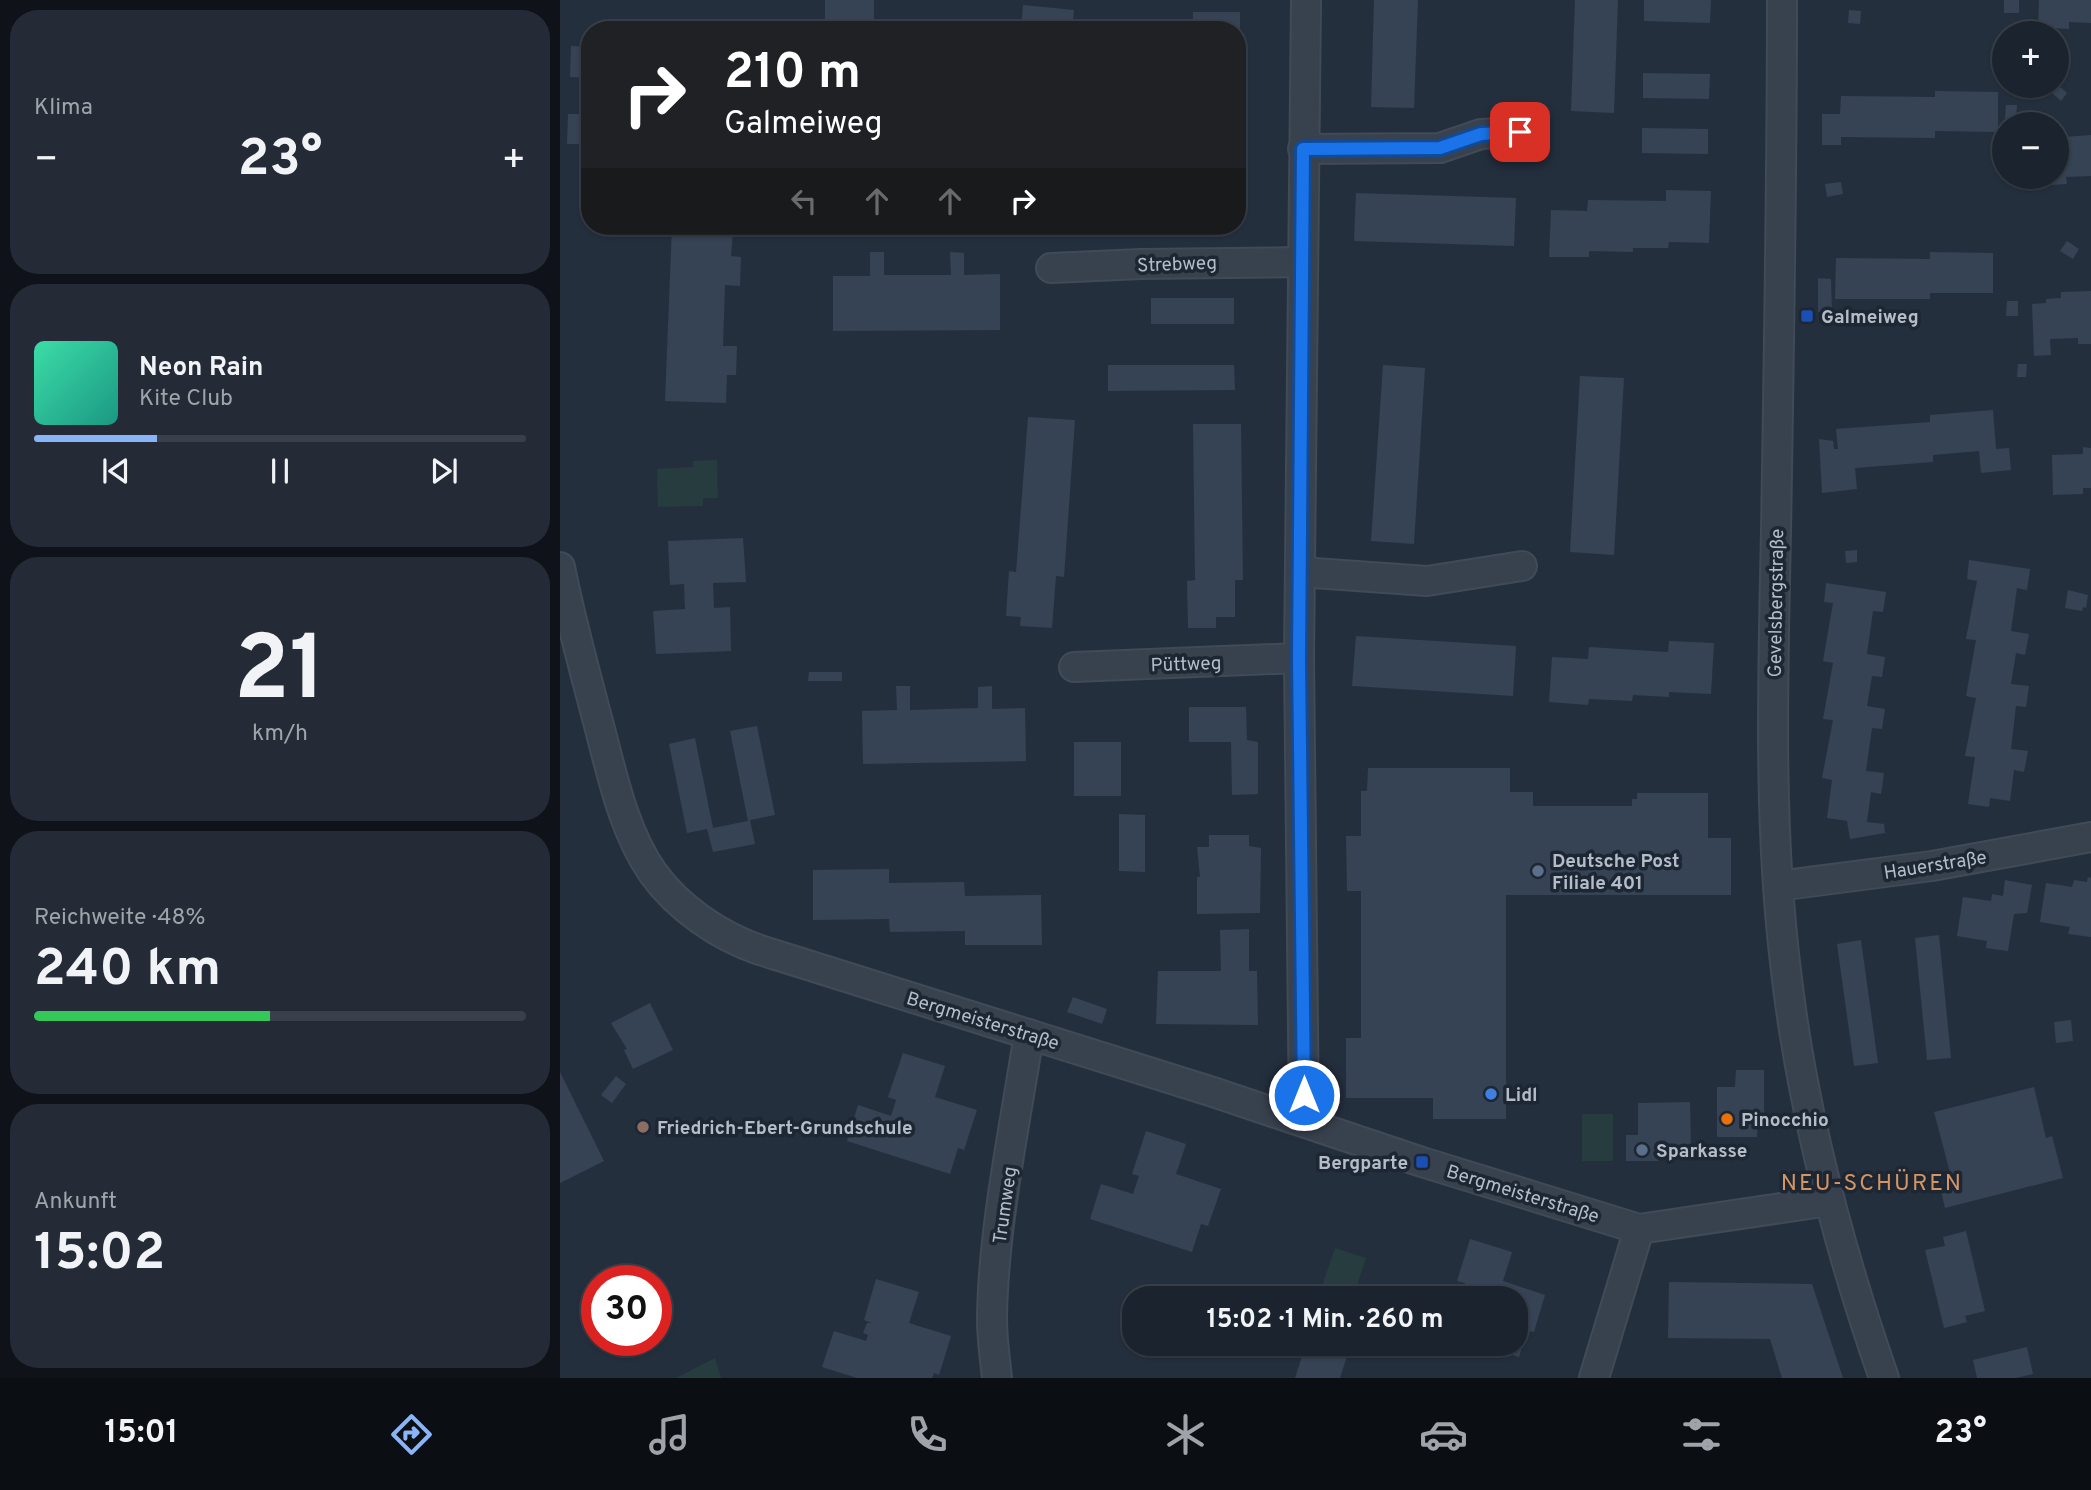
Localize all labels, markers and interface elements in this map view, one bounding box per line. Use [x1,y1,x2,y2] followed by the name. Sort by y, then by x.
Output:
[1992,21,2069,189] map controls
[1992,21,2069,98] button: +
[724,44,861,106] text: 210 m
[609,49,700,140] icon: right
[34,94,93,123] text: Klima
[1490,102,1550,162] pin
[724,105,883,145] text: Galmeiweg
[1992,112,2069,189] button: −
[1501,113,1539,151] icon: arrive
[238,128,322,194] text: 23°
[34,137,59,186] text: −
[501,137,526,186] text: +
[785,182,823,220] icon: left
[858,182,896,220] icon: ahead
[931,182,969,220] icon: ahead
[1004,182,1042,220] icon: right
[1137,252,1217,278] street label: Strebweg
[1821,306,1919,330] place label: Galmeiweg
[1799,308,1815,324] marker: Galmeiweg
[139,352,264,385] text: Neon Rain
[139,385,233,414] text: Kite Club
[97,452,135,490] icon: previous
[261,452,299,490] icon: pause
[425,452,463,490] icon: next
[1764,529,1790,677] street label: Gevelsbergstraße
[234,617,326,732] text: 21
[1150,652,1222,678] street label: Püttweg
[252,720,308,749] text: km/h
[1882,846,1988,886] street label: Hauerstraße
[1552,850,1680,896] place label: Deutsche Post Filiale 401
[1530,863,1546,879] marker: Deutsche Post Filiale 401
[34,904,206,933] text: Reichweite · 48%
[34,938,221,1004] text: 240 km
[903,987,1062,1057] street label: Bergmeisterstraße
[1267,1058,1341,1132] position arrow
[1505,1084,1538,1108] place label: Lidl
[1483,1086,1499,1102] marker: Lidl
[1741,1109,1829,1133] place label: Pinocchio
[1719,1111,1735,1127] marker: Pinocchio
[657,1117,913,1141] place label: Friedrich-Ebert-Grundschule
[635,1119,651,1135] marker: Friedrich-Ebert-Grundschule
[1656,1140,1747,1164] place label: Sparkasse
[1634,1142,1650,1158] marker: Sparkasse
[1318,1152,1408,1176] place label: Bergparte
[1414,1154,1430,1170] marker: Bergparte
[1443,1160,1602,1230] street label: Bergmeisterstraße
[989,1165,1023,1246] street label: Trumweg
[1781,1169,1963,1199] district label: NEU-SCHÜREN
[34,1188,117,1217] text: Ankunft
[34,1222,165,1288] text: 15:02
[581,1265,672,1356] speed limit sign: 30
[1206,1304,1444,1337] text: 15:02 · 1 Min. · 260 m
[387,1410,436,1459] icon: directions
[645,1410,694,1459] icon: music
[903,1410,952,1459] icon: phone
[1161,1410,1210,1459] icon: climate
[1419,1410,1468,1459] icon: car
[1677,1410,1726,1459] icon: filters
[104,1414,178,1454] text: 15:01
[1934,1414,1986,1454] text: 23°

